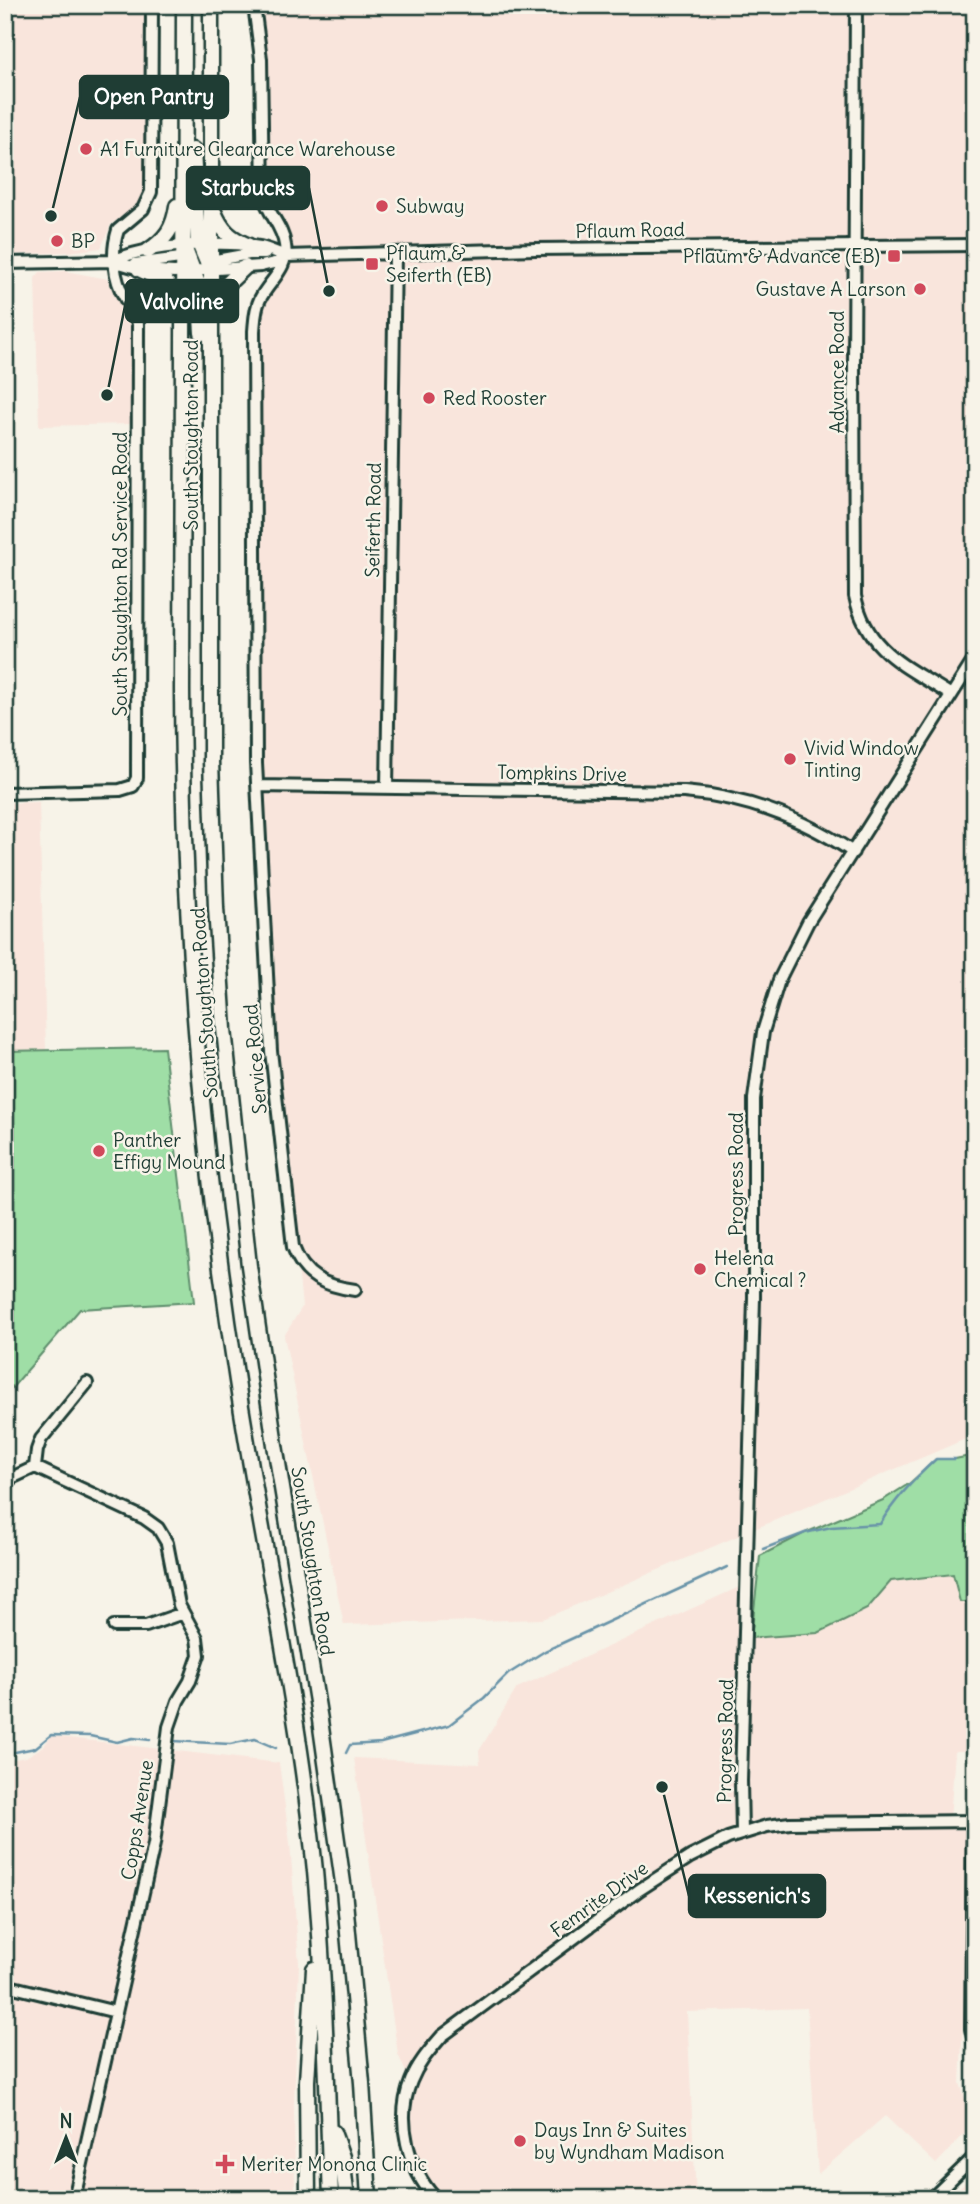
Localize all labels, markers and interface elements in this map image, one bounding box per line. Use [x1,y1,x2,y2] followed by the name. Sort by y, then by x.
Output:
[80,76,228,118] callout: Open Pantry
[94,83,214,110] text: Open Pantry
[100,137,395,161] place label: A1 Furniture Clearance Warehouse
[78,141,94,157] marker: A1 Furniture Clearance Warehouse
[187,167,309,209] callout: Starbucks
[201,174,295,201] text: Starbucks
[396,194,465,218] place label: Subway
[374,198,390,214] marker: Subway
[575,217,685,243] street label: Pflaum Road
[71,229,95,253] place label: BP
[49,233,65,249] marker: BP
[386,241,491,287] place label: Pflaum & Seiferth (EB)
[683,244,880,268] place label: Pflaum & Advance (EB)
[886,248,902,264] marker: Pflaum & Advance (EB)
[364,256,380,272] marker: Pflaum & Seiferth (EB)
[755,277,906,301] place label: Gustave A Larson
[126,280,238,322] callout: Valvoline
[912,281,928,297] marker: Gustave A Larson
[140,288,224,315] text: Valvoline
[825,311,849,434] street label: Advance Road
[179,339,203,531] street label: South Stoughton Road
[443,386,547,410] place label: Red Rooster
[421,390,437,406] marker: Red Rooster
[108,432,132,716] street label: South Stoughton Rd Service Road
[360,462,386,578] street label: Seiferth Road
[804,736,919,782] place label: Vivid Window Tinting
[782,751,798,767] marker: Vivid Window Tinting
[497,760,627,786] street label: Tompkins Drive
[185,907,223,1099] street label: South Stoughton Road
[238,1003,272,1115] street label: Service Road
[724,1112,748,1236] street label: Progress Road
[113,1128,226,1174] place label: Panther Effigy Mound
[91,1143,107,1159] marker: Panther Effigy Mound
[714,1246,806,1292] place label: Helena Chemical ?
[692,1261,708,1277] marker: Helena Chemical ?
[286,1465,340,1657] street label: South Stoughton Road
[712,1679,738,1803] street label: Progress Road
[116,1758,158,1882] street label: Copps Avenue
[546,1856,652,1942] street label: Femrite Drive
[689,1875,825,1917] callout: Kessenich's
[703,1882,811,1909] text: Kessenich's
[32,2102,102,2172] north arrow
[59,2109,73,2133] text: N
[534,2118,724,2164] place label: Days Inn & Suites by Wyndham Madison
[512,2133,528,2149] marker: Days Inn & Suites by Wyndham Madison
[241,2152,427,2176] place label: Meriter Monona Clinic
[215,2154,235,2174] marker: Meriter Monona Clinic

